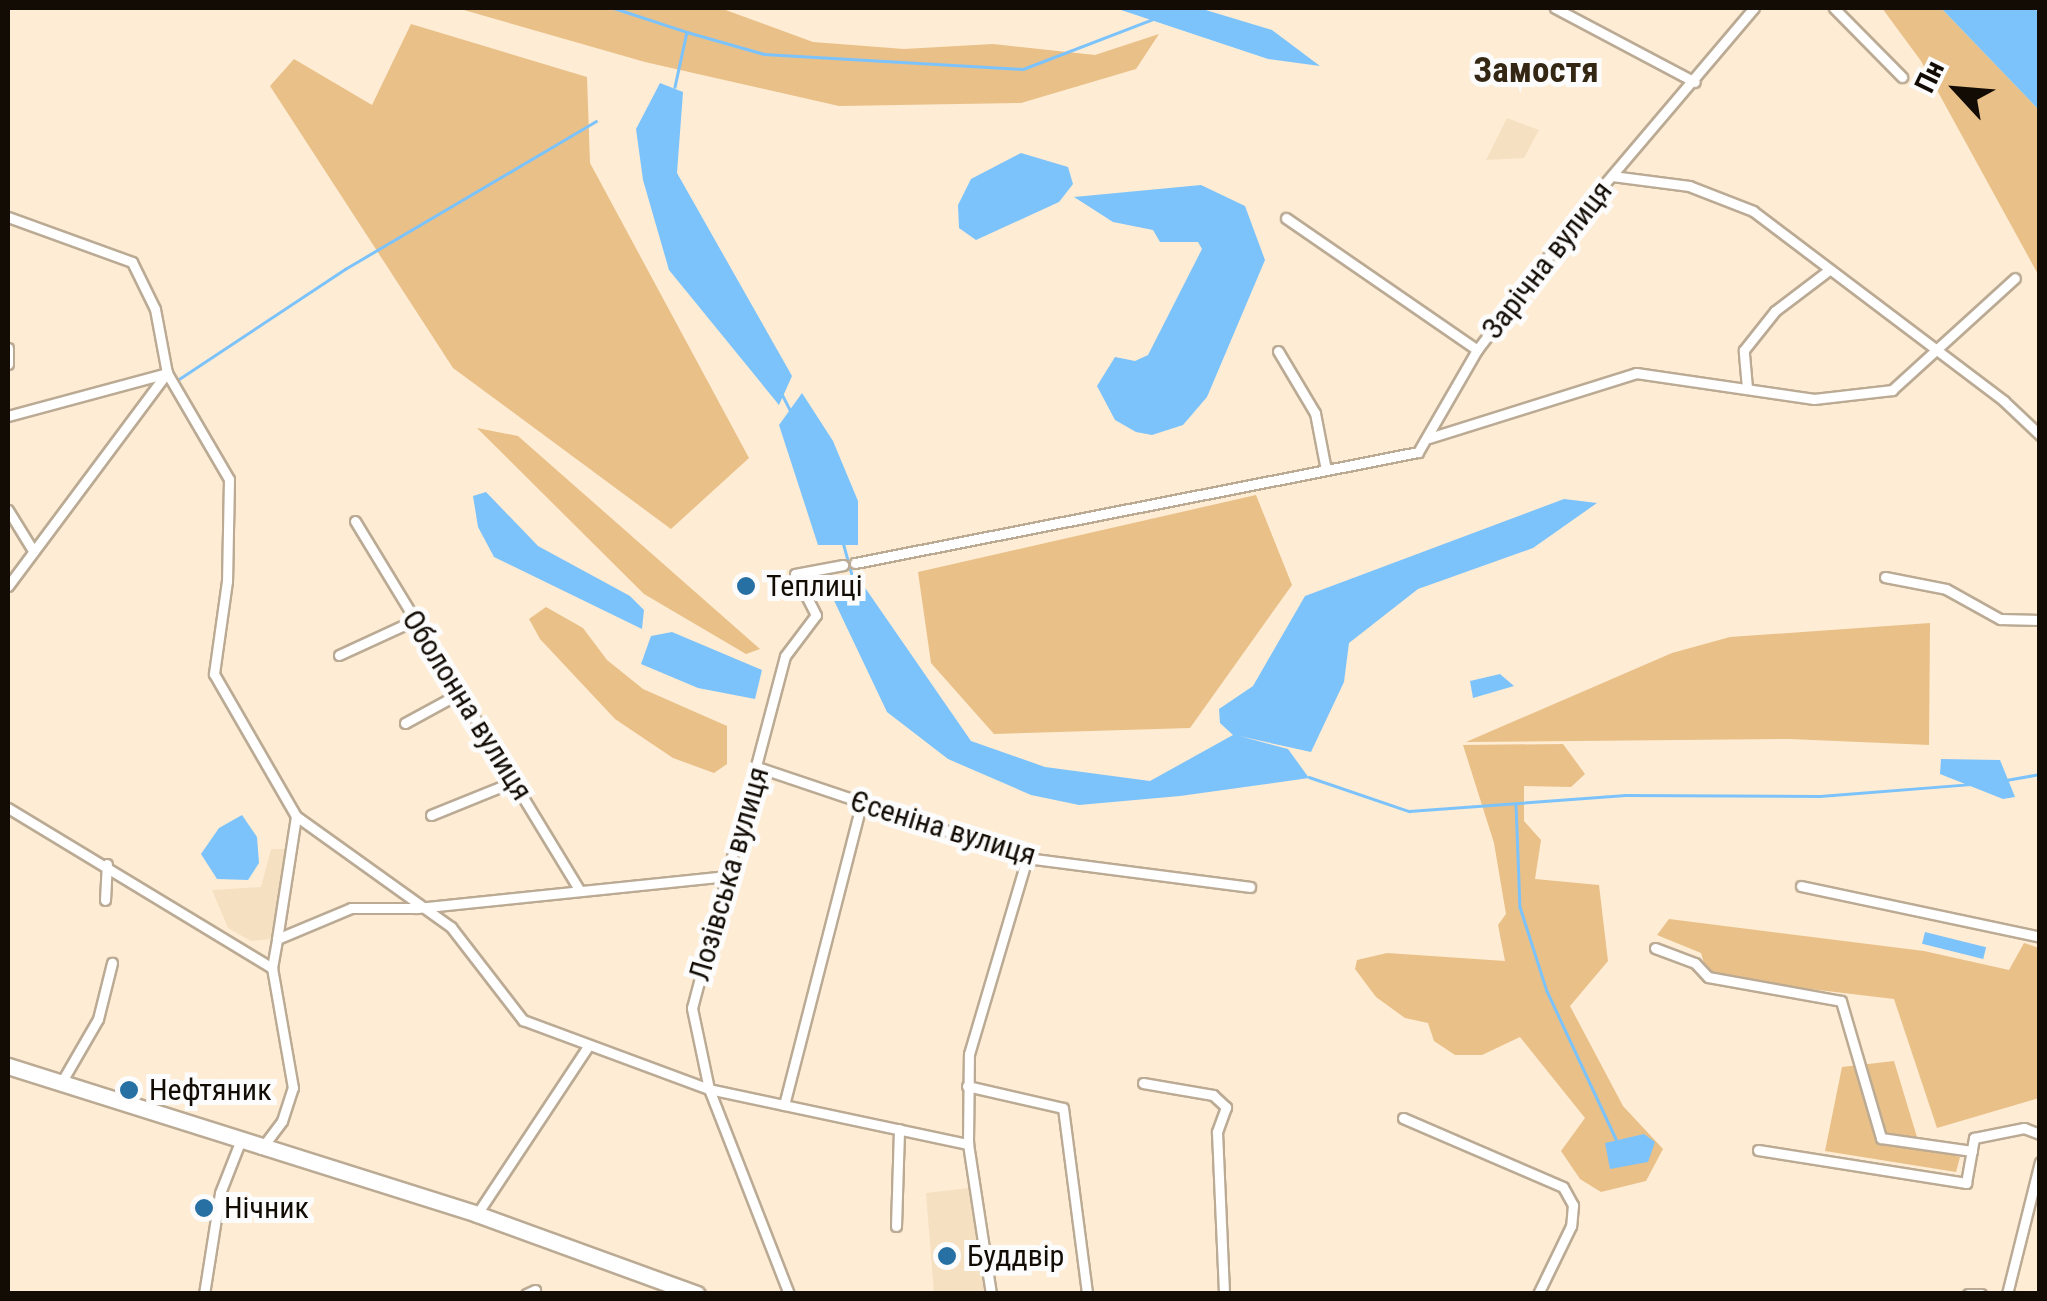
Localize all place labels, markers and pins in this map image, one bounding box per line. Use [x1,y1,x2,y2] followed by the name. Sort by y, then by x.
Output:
[766,568,863,604] place label: Теплиці
[735,575,757,597] marker: Теплиці
[149,1072,272,1108] place label: Нефтяник
[118,1079,140,1101] marker: Нефтяник
[224,1190,309,1226] place label: Нічник
[193,1197,215,1219] marker: Нічник
[967,1238,1064,1274] place label: Буддвір
[936,1245,958,1267] marker: Буддвір

